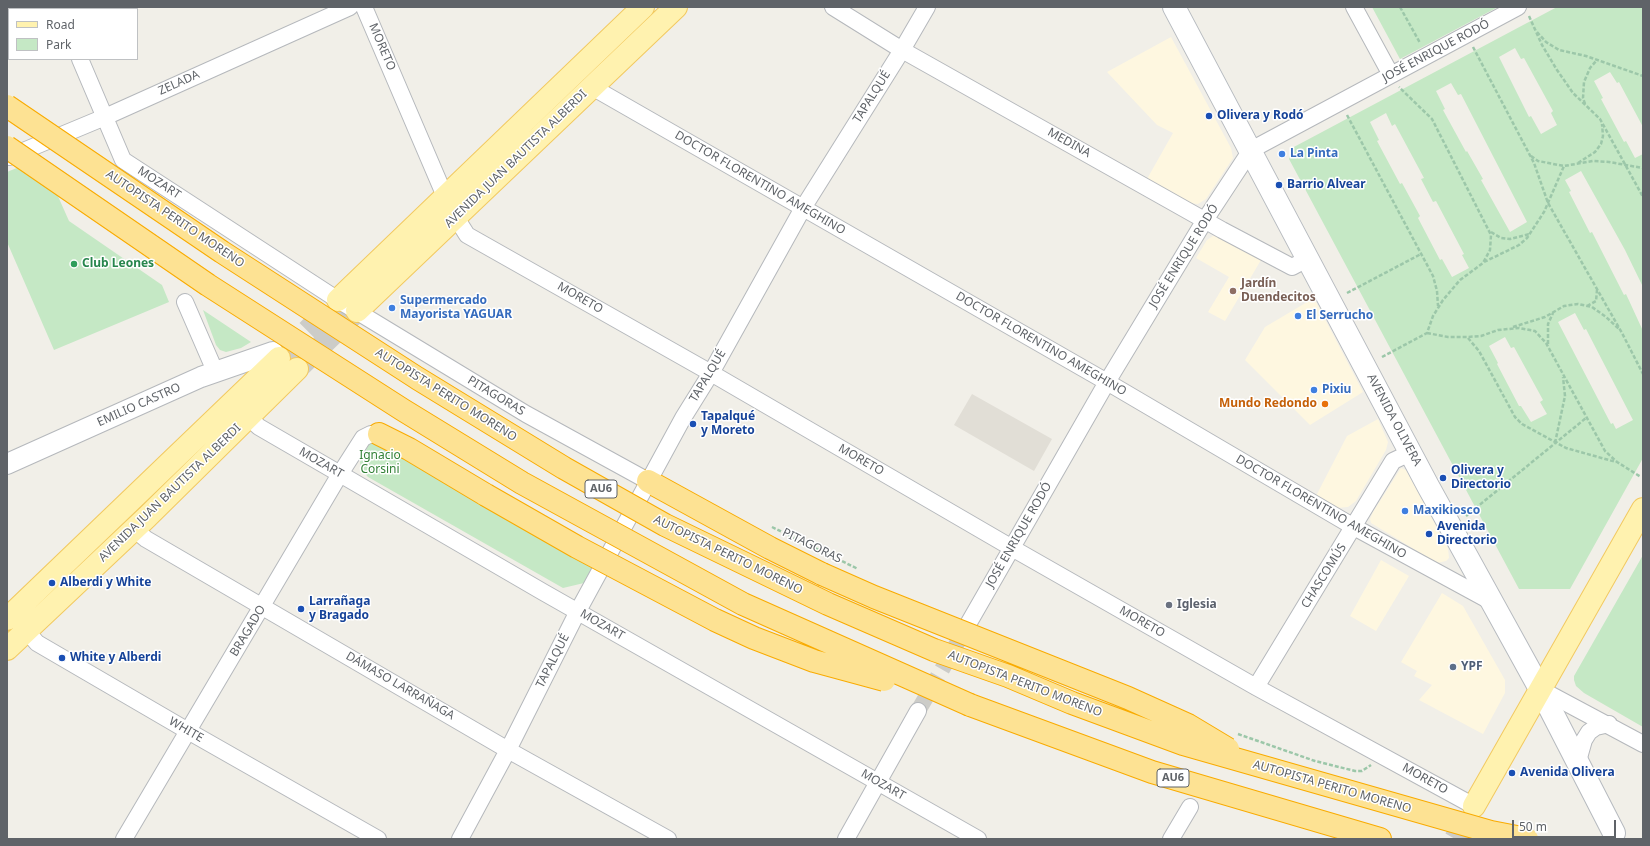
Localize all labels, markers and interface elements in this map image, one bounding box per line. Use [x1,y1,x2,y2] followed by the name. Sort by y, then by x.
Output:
[8,8,138,60] legend
[46,16,75,33] text: Road
[1380,17,1492,85] street label: JOSÉ ENRIQUE RODÓ
[366,21,398,73] street label: MORETO
[46,36,71,53] text: Park
[156,68,202,98] street label: ZELADA
[850,68,894,126] street label: TAPALQUÉ
[442,87,590,231] street label: AVENIDA JUAN BAUTISTA ALBERDI
[1217,109,1304,123] place label: Olivera y Rodó
[1204,111,1214,121] marker: Olivera y Rodó
[1045,125,1093,161] street label: MEDINA
[672,128,848,238] street label: DOCTOR FLORENTINO AMEGHINO
[1290,147,1338,161] place label: La Pinta
[1277,149,1287,159] marker: La Pinta
[135,164,183,202] street label: MOZART
[103,167,247,271] street label: AUTOPISTA PERITO MORENO
[1287,178,1366,192] place label: Barrio Alvear
[1274,180,1284,190] marker: Barrio Alvear
[1146,202,1222,310] street label: JOSÉ ENRIQUE RODÓ
[82,257,154,271] place label: Club Leones
[69,259,79,269] marker: Club Leones
[1241,277,1316,305] place label: Jardín Duendecitos
[555,279,605,317] street label: MORETO
[1228,286,1238,296] marker: Jardín Duendecitos
[953,289,1129,399] street label: DOCTOR FLORENTINO AMEGHINO
[400,294,512,322] place label: Supermercado Mayorista YAGUAR
[387,303,397,313] marker: Supermercado Mayorista YAGUAR
[1306,309,1373,323] place label: El Serrucho
[1293,311,1303,321] marker: El Serrucho
[373,345,519,445] street label: AUTOPISTA PERITO MORENO
[687,347,729,405] street label: TAPALQUÉ
[1364,371,1424,469] street label: AVENIDA OLIVERA
[465,373,527,419] street label: PITAGORAS
[95,380,183,430] street label: EMILIO CASTRO
[1322,383,1351,397] place label: Pixiu
[1309,385,1319,395] marker: Pixiu
[1219,397,1317,411] place label: Mundo Redondo
[1320,399,1330,409] marker: Mundo Redondo
[701,410,755,438] place label: Tapalqué y Moreto
[688,419,698,429] marker: Tapalqué y Moreto
[96,421,244,565] street label: AVENIDA JUAN BAUTISTA ALBERDI
[836,441,886,479] street label: MORETO
[296,445,346,481] street label: MOZART
[359,449,401,477] park label: Ignacio Corsini
[1233,452,1409,562] street label: DOCTOR FLORENTINO AMEGHINO
[1451,464,1511,492] place label: Olivera y Directorio
[1438,473,1448,483] marker: Olivera y Directorio
[585,480,617,498] road number: AU6
[983,480,1055,590] street label: JOSÉ ENRIQUE RODÓ
[1413,504,1480,518] place label: Maxikiosco
[1400,506,1410,516] marker: Maxikiosco
[651,513,805,597] street label: AUTOPISTA PERITO MORENO
[1437,520,1497,548] place label: Avenida Directorio
[780,525,844,567] street label: PITAGORAS
[1424,529,1434,539] marker: Avenida Directorio
[1298,541,1350,611] street label: CHASCOMÚS
[60,576,151,590] place label: Alberdi y White
[47,578,57,588] marker: Alberdi y White
[309,595,370,623] place label: Larrañaga y Bragado
[1177,598,1217,612] place label: Iglesia
[1164,600,1174,610] marker: Iglesia
[227,603,269,659] street label: BRAGADO
[1117,603,1167,641] street label: MORETO
[296,604,306,614] marker: Larrañaga y Bragado
[577,607,627,643] street label: MOZART
[533,632,573,690] street label: TAPALQUÉ
[946,648,1104,720] street label: AUTOPISTA PERITO MORENO
[343,649,457,723] street label: DÁMASO LARRAÑAGA
[70,651,161,665] place label: White y Alberdi
[57,653,67,663] marker: White y Alberdi
[1461,660,1483,674] place label: YPF
[1448,662,1458,672] marker: YPF
[166,714,206,746] street label: WHITE
[1251,757,1413,817] street label: AUTOPISTA PERITO MORENO
[1400,761,1450,797] street label: MORETO
[1520,766,1615,780] place label: Avenida Olivera
[858,767,908,803] street label: MOZART
[1507,768,1517,778] marker: Avenida Olivera
[1157,769,1189,787] road number: AU6
[1514,812,1618,838] scale bar
[1519,818,1547,835] text: 50 m

